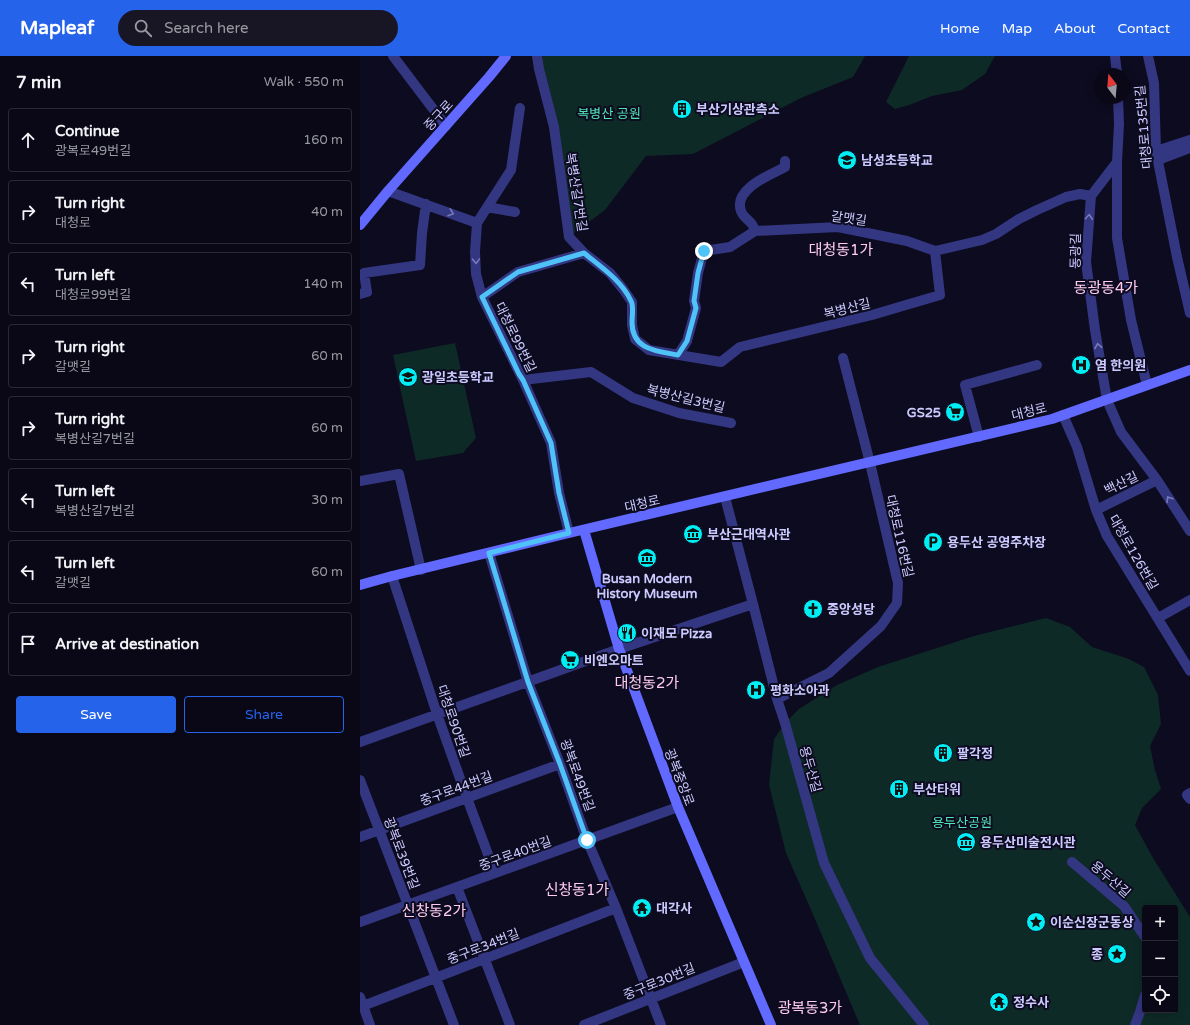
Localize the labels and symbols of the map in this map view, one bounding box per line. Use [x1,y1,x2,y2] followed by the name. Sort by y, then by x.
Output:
[1094,68,1130,104] north arrow
[1132,84,1156,170] street label: 대청로135번길
[421,97,457,134] street label: 중구로
[671,98,693,120] building icon: 부산기상관측소
[696,102,780,118] place label: 부산기상관측소
[577,106,641,122] park label: 복병산 공원
[836,149,858,171] school or university icon: 남성초등학교
[562,151,590,233] street label: 복병산길7번길
[861,153,933,169] place label: 남성초등학교
[447,208,454,217] one-way arrow
[830,209,868,229] street label: 갈맷길
[1085,214,1094,220] one-way arrow
[1068,233,1084,269] street label: 동광길
[809,241,874,259] district label: 대청동1가
[695,242,713,260] route end
[471,258,480,264] one-way arrow
[1074,279,1139,297] district label: 동광동4가
[822,295,872,323] street label: 복병산길
[491,300,539,375] street label: 대청로99번길
[1094,343,1102,349] one-way arrow
[1070,354,1092,376] hospital icon: 염 한의원
[1095,358,1146,374] place label: 염 한의원
[397,366,419,388] school or university icon: 광일초등학교
[422,370,494,386] place label: 광일초등학교
[645,382,726,416] street label: 복병산길3번길
[1010,400,1049,424] street label: 대청로
[944,401,966,423] supermarket icon: GS25
[907,405,941,421] place label: GS25
[1102,469,1141,499] street label: 백산길
[623,492,662,516] street label: 대청로
[882,493,916,579] street label: 대청로116번길
[1167,496,1174,503] one-way arrow
[1105,512,1161,593] street label: 대청로126번길
[682,523,704,545] museum icon: 부산근대역사관
[707,527,791,543] place label: 부산근대역사관
[922,531,944,553] parking icon: 용두산 공영주차장
[947,535,1046,551] place label: 용두산 공영주차장
[636,547,658,569] museum icon: Busan Modern History Museum
[597,571,698,602] place label: Busan Modern History Museum
[802,598,824,620] church icon: 중앙성당
[827,602,875,618] place label: 중앙성당
[616,622,638,644] restaurant icon: 이재모 Pizza
[641,626,712,642] place label: 이재모 Pizza
[559,649,581,671] supermarket icon: 비엔오마트
[584,653,644,669] place label: 비엔오마트
[615,674,680,692] district label: 대청동2가
[745,679,767,701] hospital icon: 평화소아과
[433,683,473,760] street label: 대청로90번길
[770,683,830,699] place label: 평화소아과
[557,737,598,814] street label: 광복로49번길
[932,742,954,764] building icon: 팔각정
[796,744,824,794] street label: 용두산길
[957,746,993,762] place label: 팔각정
[661,747,697,808] street label: 광복중앙로
[418,768,495,809] street label: 중구로44번길
[888,778,910,800] building icon: 부산타워
[913,782,961,798] place label: 부산타워
[380,815,422,892] street label: 광복로39번길
[932,815,992,831] park label: 용두산공원
[578,831,596,849] route start
[955,831,977,853] museum icon: 용두산미술전시관
[477,833,554,874] street label: 중구로40번길
[980,835,1076,851] place label: 용두산미술전시관
[1087,858,1134,901] street label: 용두산길
[545,881,610,899] district label: 신창동1가
[631,897,653,919] temple icon: 대각사
[656,901,692,917] place label: 대각사
[402,902,467,920] district label: 신창동2가
[1025,911,1047,933] place icon: 이순신장군동상
[1050,915,1134,931] place label: 이순신장군동상
[445,926,522,968] street label: 중구로34번길
[1106,943,1128,965] place icon: 종
[1091,947,1103,963] place label: 종
[621,960,698,1004] street label: 중구로30번길
[988,991,1010,1013] temple icon: 정수사
[1013,995,1049,1011] place label: 정수사
[778,999,843,1017] district label: 광복동3가

